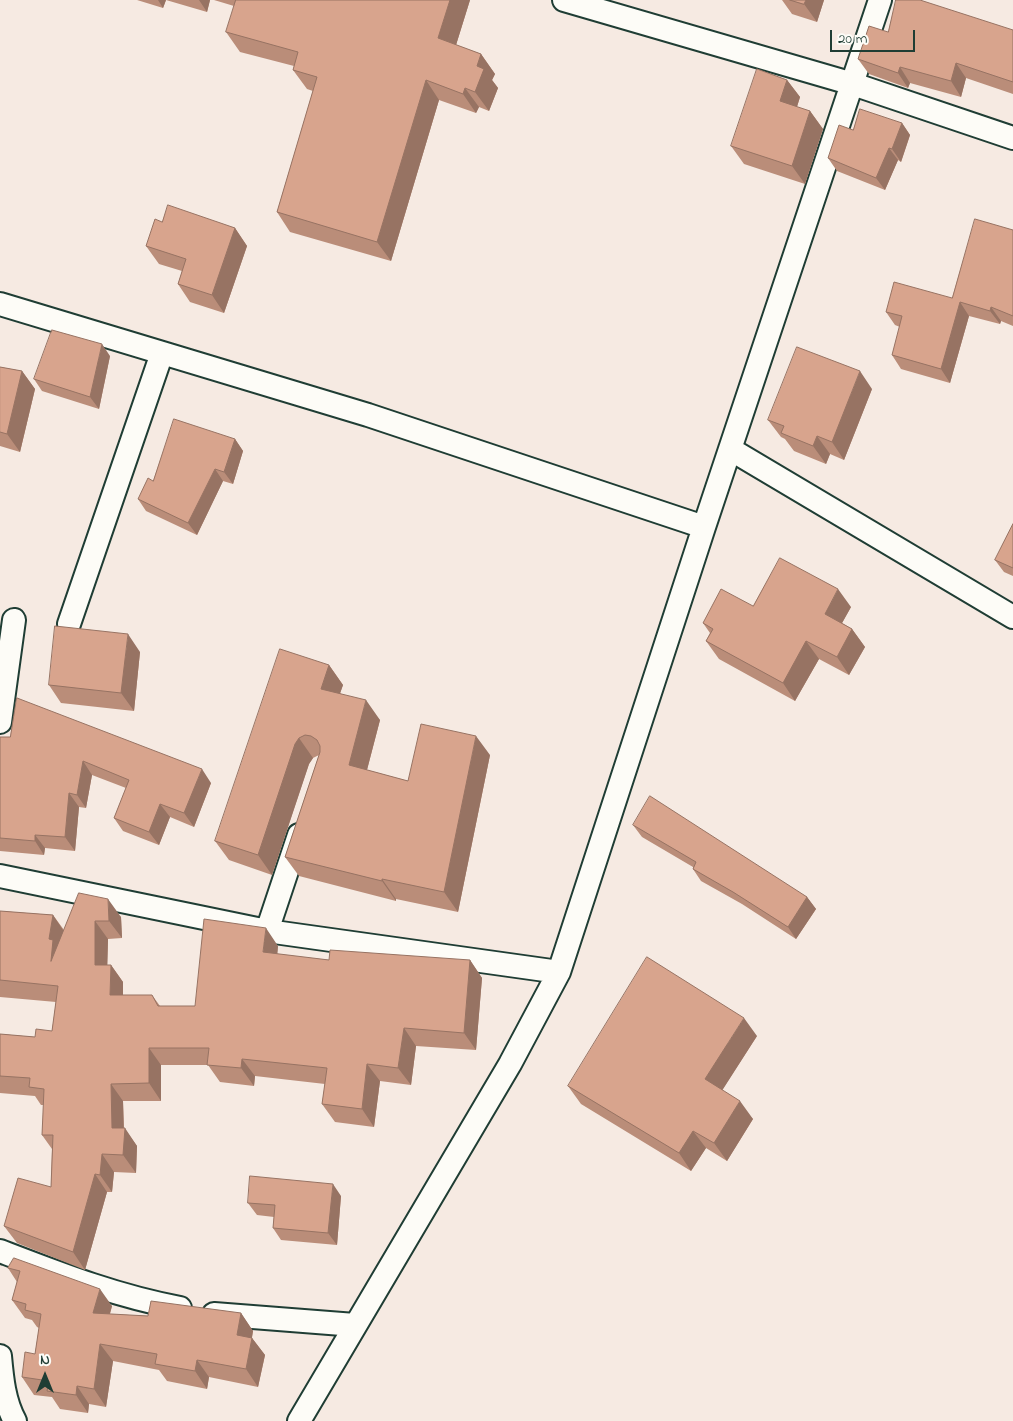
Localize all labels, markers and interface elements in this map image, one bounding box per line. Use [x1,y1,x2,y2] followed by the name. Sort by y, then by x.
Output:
[833,20,918,52] scale bar
[838,28,867,50] text: 20 m
[40,1350,50,1371] text: N
[20,1351,70,1401] north arrow

